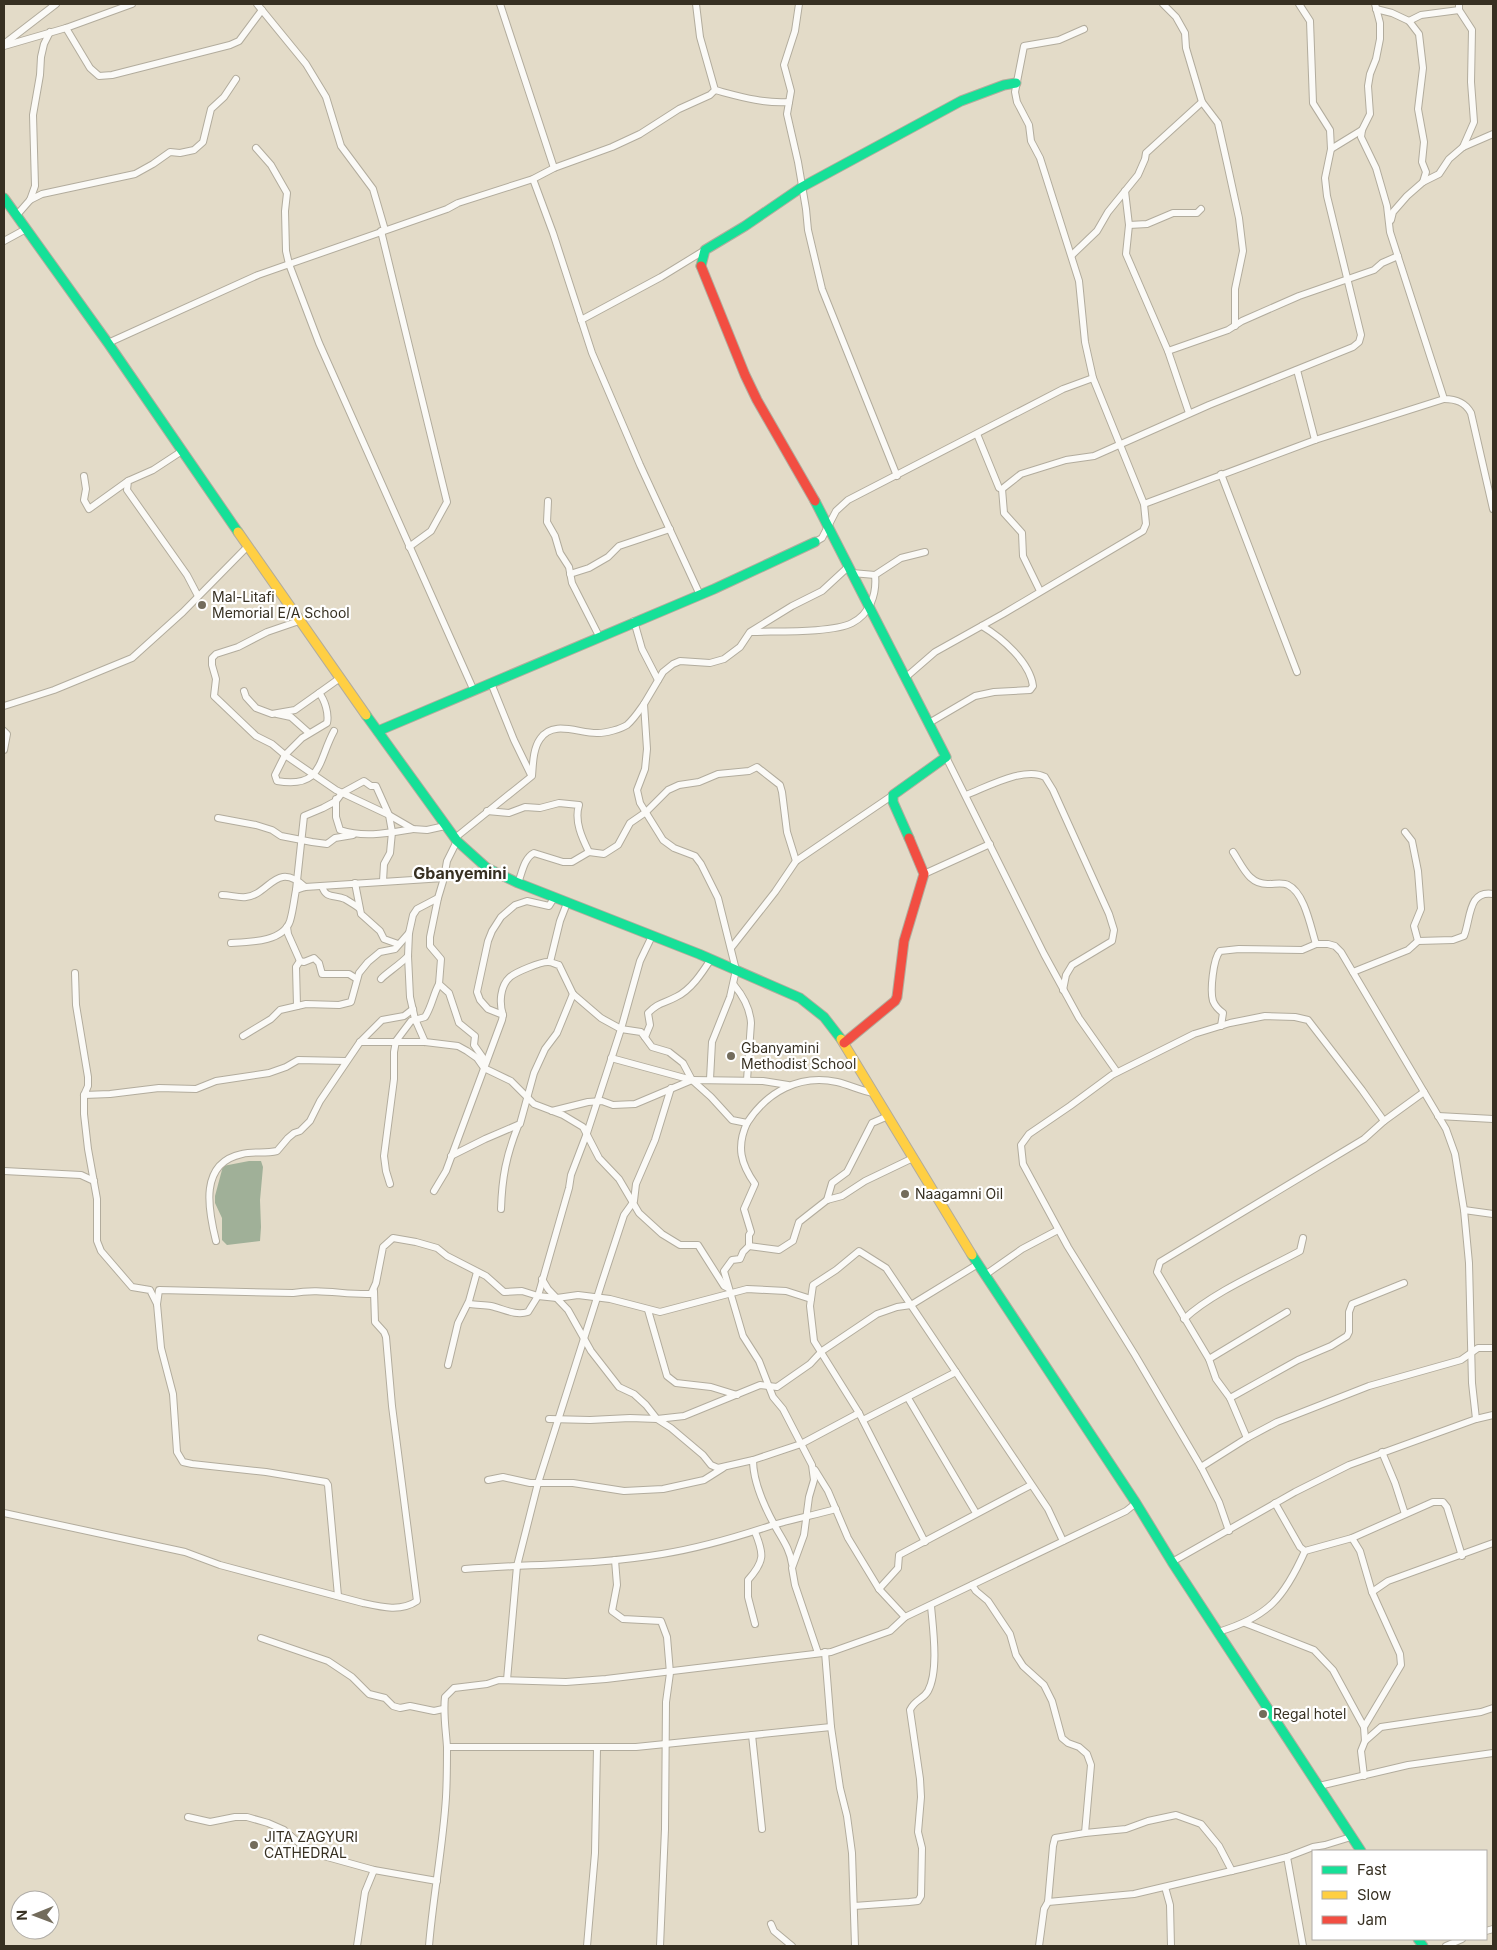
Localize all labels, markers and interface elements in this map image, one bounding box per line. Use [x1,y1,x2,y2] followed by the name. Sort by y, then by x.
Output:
[212,588,350,621] place label: Mal-Litafi Memorial E/A School
[196,599,208,611] marker: Mal-Litafi Memorial E/A School
[413,863,507,883] district label: Gbanyemini
[741,1039,856,1072] place label: Gbanyamini Methodist School
[725,1050,737,1062] marker: Gbanyamini Methodist School
[915,1185,1003,1202] place label: Naagamni Oil
[899,1188,911,1200] marker: Naagamni Oil
[1273,1705,1346,1722] place label: Regal hotel
[1257,1708,1269,1720] marker: Regal hotel
[264,1828,358,1861] place label: JITA ZAGYURI CATHEDRAL
[248,1839,260,1851] marker: JITA ZAGYURI CATHEDRAL
[1312,1850,1487,1940] legend
[1357,1860,1387,1879] text: Fast
[1357,1885,1391,1904] text: Slow
[10,1890,60,1940] north arrow
[13,1910,30,1921] text: N
[1357,1910,1387,1929] text: Jam

